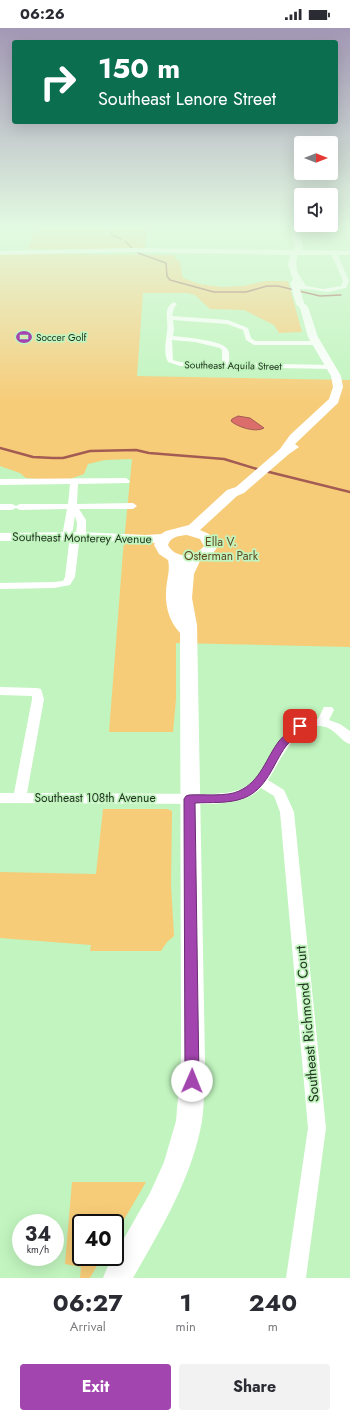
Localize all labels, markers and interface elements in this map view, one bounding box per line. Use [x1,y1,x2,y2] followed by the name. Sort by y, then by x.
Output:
[20,3,65,25] text: 06:26
[98,48,180,89] text: 150 m
[32,56,84,108] icon: right
[98,86,276,112] text: Southeast Lenore Street
[294,136,338,180] north arrow
[294,136,338,232] map controls
[294,188,338,232] button: sound
[15,328,33,346] sports icon: Soccer Golf
[36,330,88,345] place label: Soccer Golf
[184,357,282,374] street label: Southeast Aquila Street
[12,528,152,548] street label: Southeast Monterey Avenue
[184,533,259,565] park label: Ella V. Osterman Park
[283,709,317,743] pin
[289,715,311,737] icon: arrive
[34,789,156,807] street label: Southeast 108th Avenue
[290,944,324,1103] street label: Southeast Richmond Court
[171,1060,213,1102] position arrow
[72,1214,124,1266] speed limit sign: 40
[25,1220,51,1249] text: 34
[27,1242,49,1257] text: km/h
[53,1285,123,1320] text: 06:27
[180,1285,192,1320] text: 1
[249,1285,297,1320] text: 240
[70,1317,106,1336] text: Arrival
[176,1317,196,1336] text: min
[268,1317,278,1336] text: m
[20,1364,171,1410] button: Exit
[179,1364,330,1410] button: Share

